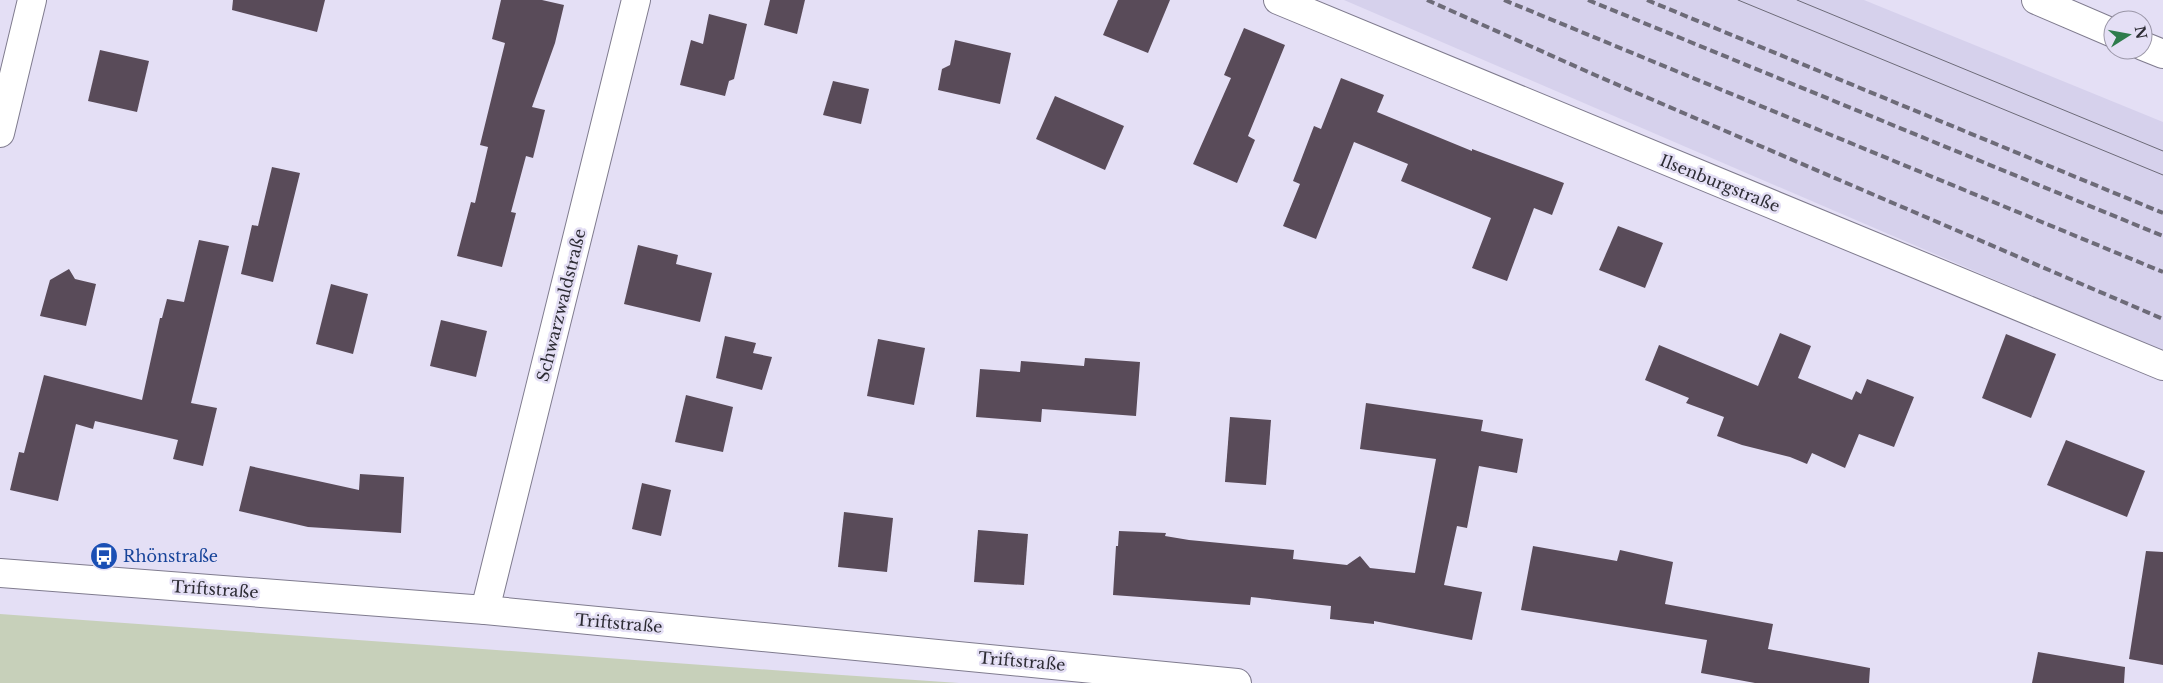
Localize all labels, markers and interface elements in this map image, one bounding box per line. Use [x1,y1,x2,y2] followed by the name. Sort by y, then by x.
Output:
[2103,10,2153,60] north arrow
[2131,24,2151,41] text: N
[1657,150,1783,216] street label: Ilsenburgstraße
[532,227,590,383] street label: Schwarzwaldstraße
[89,541,119,571] bus stop icon: Rhönstraße
[123,546,218,566] place label: Rhönstraße
[171,576,259,602] street label: Triftstraße
[575,609,663,637] street label: Triftstraße
[978,647,1066,675] street label: Triftstraße

